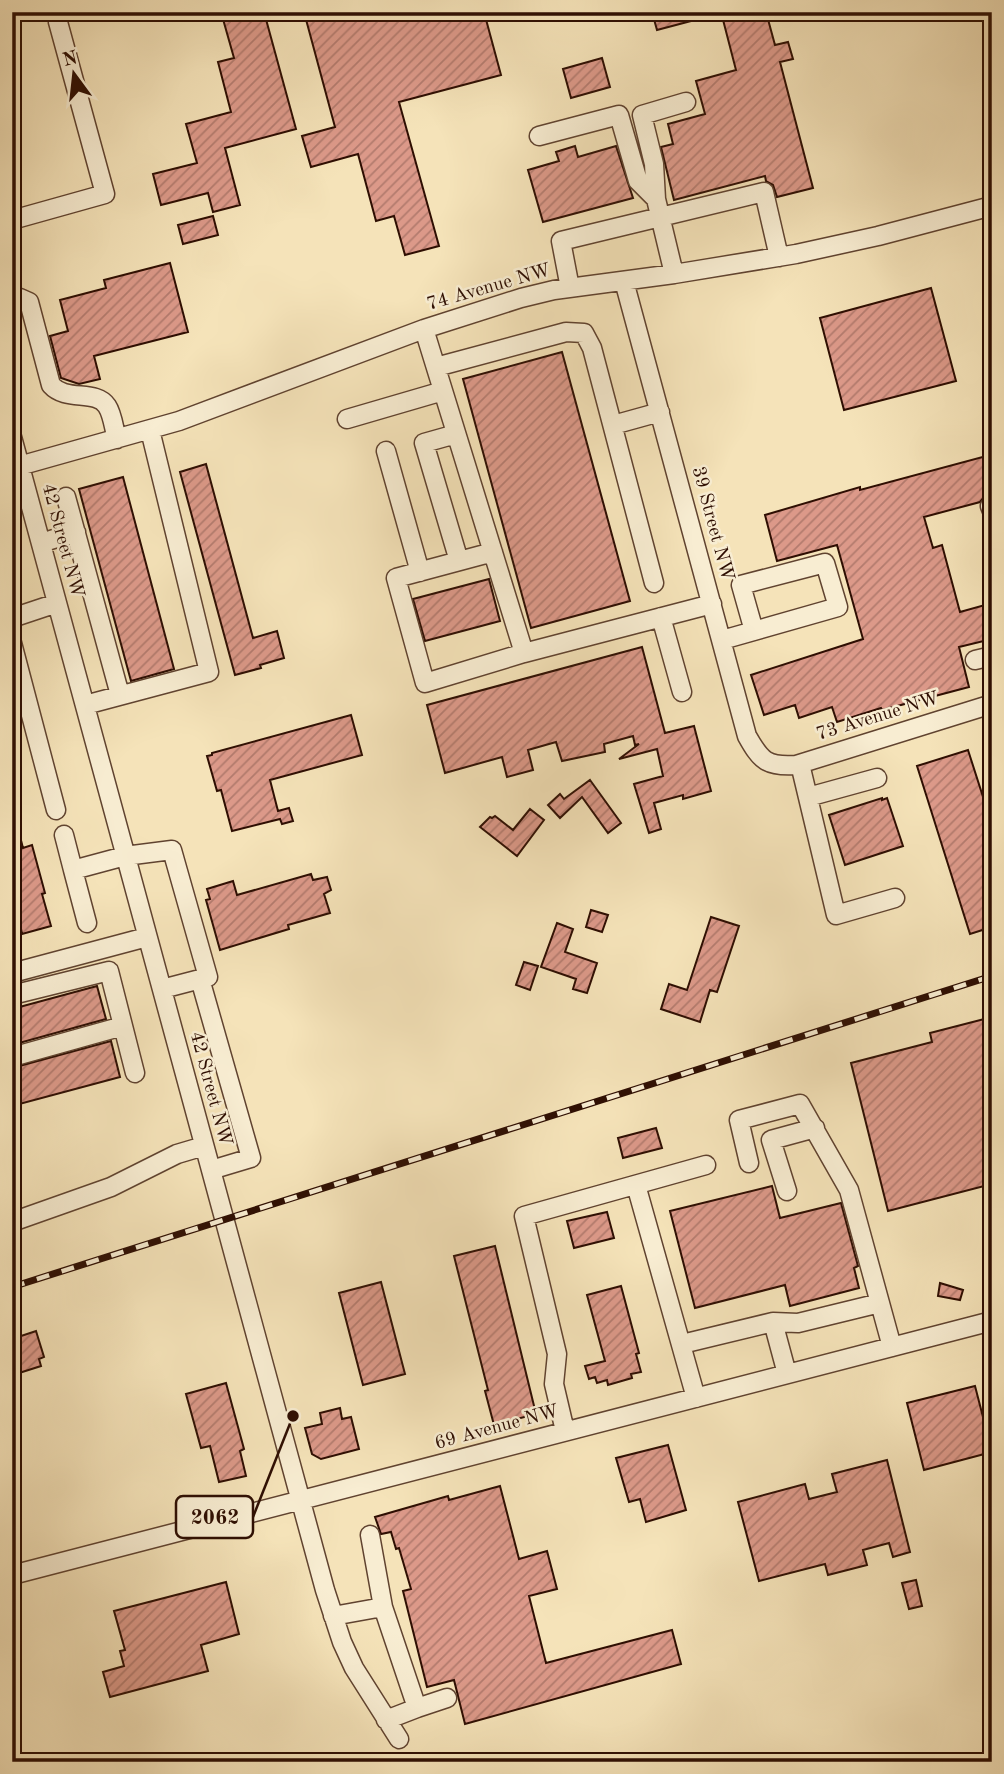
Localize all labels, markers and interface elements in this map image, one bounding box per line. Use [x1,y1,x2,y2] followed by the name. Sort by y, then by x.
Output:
[38,38,108,108] north arrow
[61,49,80,71] text: N
[425,261,553,315] street label: 74 Avenue NW
[688,465,736,583] street label: 39 Street NW
[38,482,86,600] street label: 42 Street NW
[814,689,942,745] street label: 73 Avenue NW
[186,1030,234,1148] street label: 42 Street NW
[433,1402,561,1454] street label: 69 Avenue NW
[176,1496,253,1538] callout: 2062
[191,1508,239,1529] text: 2062

